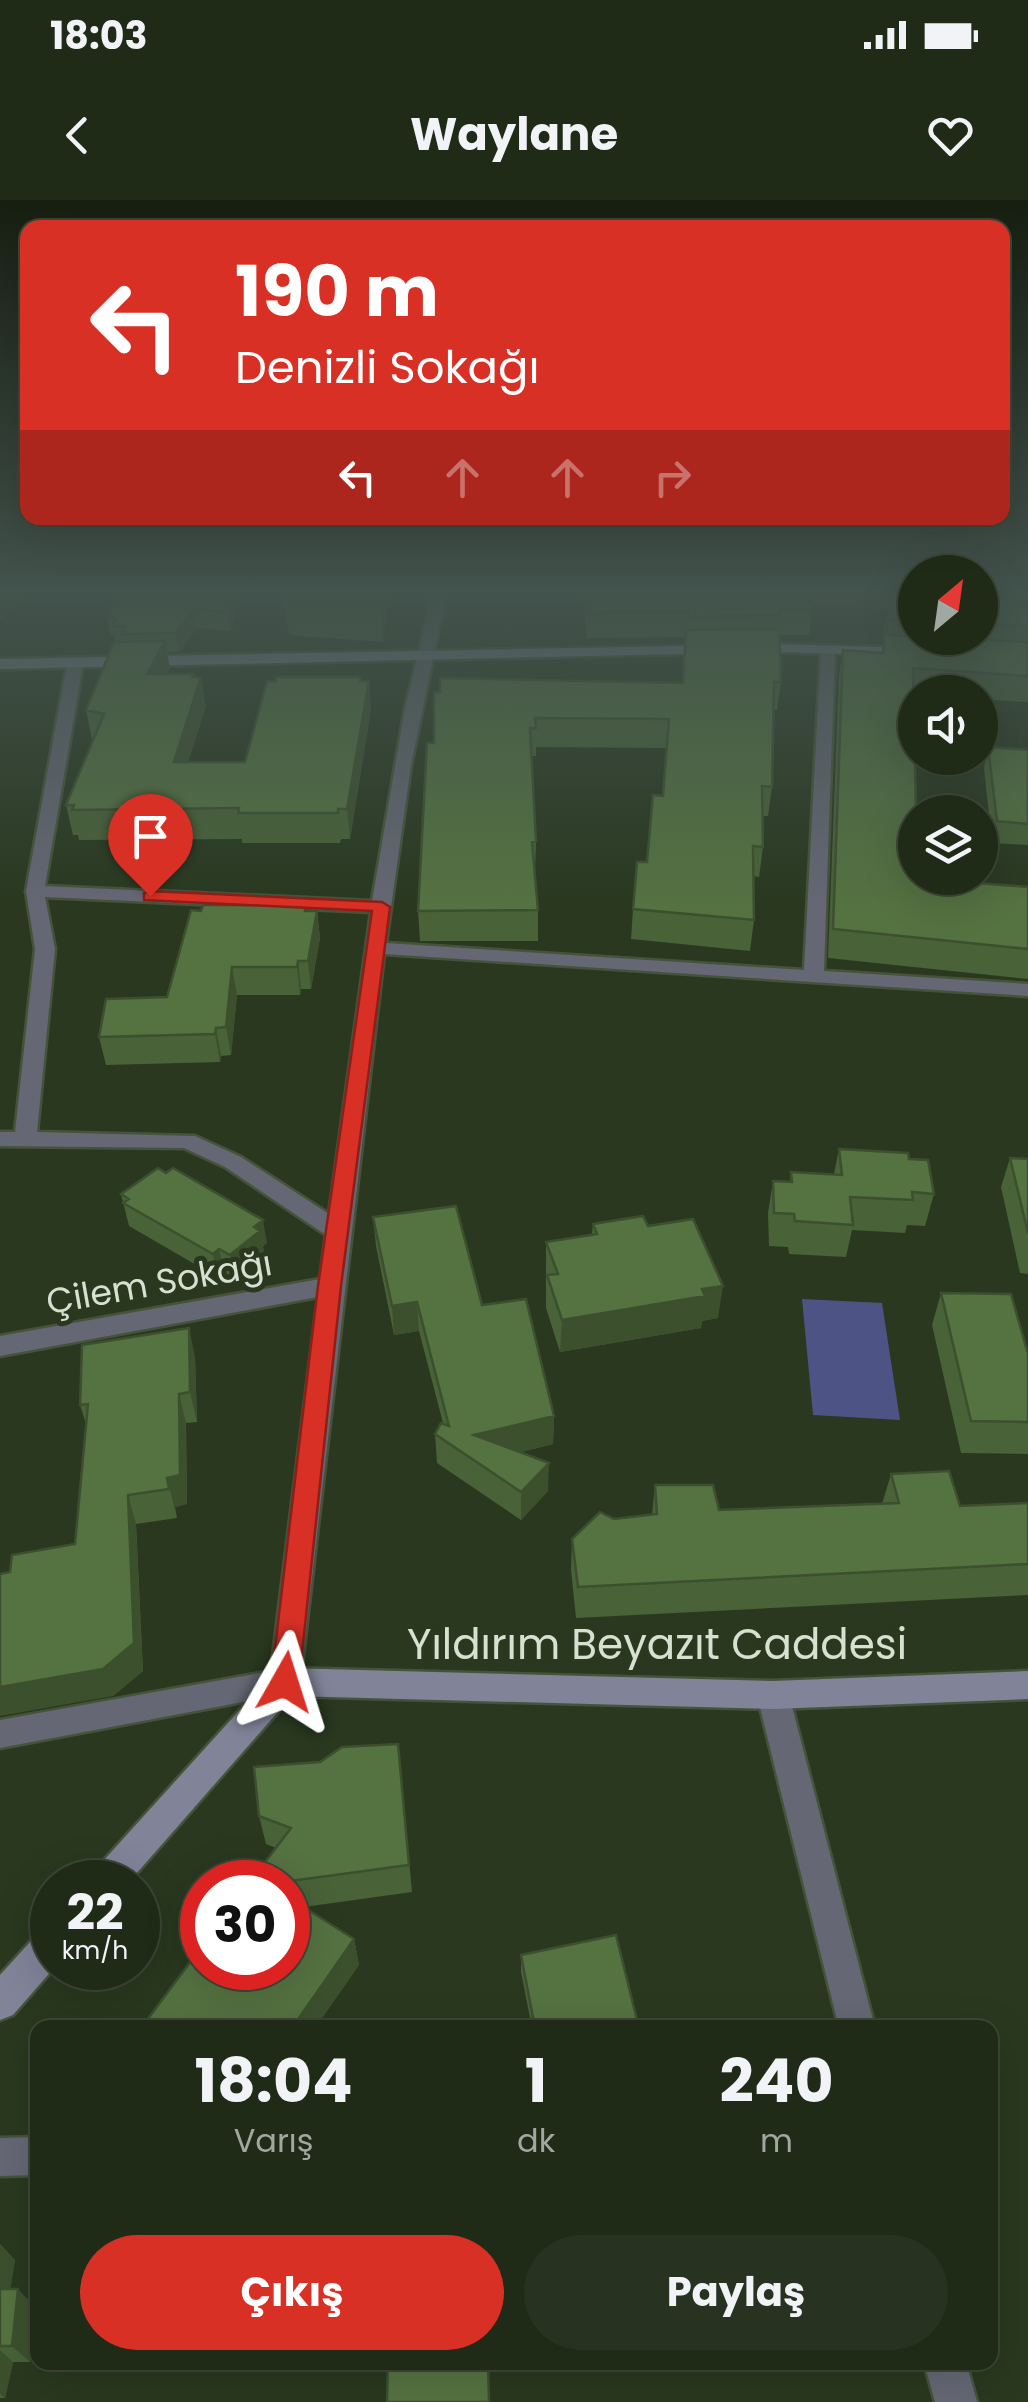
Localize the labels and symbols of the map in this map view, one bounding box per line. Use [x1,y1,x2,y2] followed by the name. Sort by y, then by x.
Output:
[898,555,998,655] north arrow
[108,794,193,897] pin
[42,1238,276,1326] street label: Çilem Sokağı
[407,1615,907,1674] street label: Yıldırım Beyazıt Caddesi
[233,1630,337,1734] position arrow
[180,1860,310,1990] speed limit sign: 30

